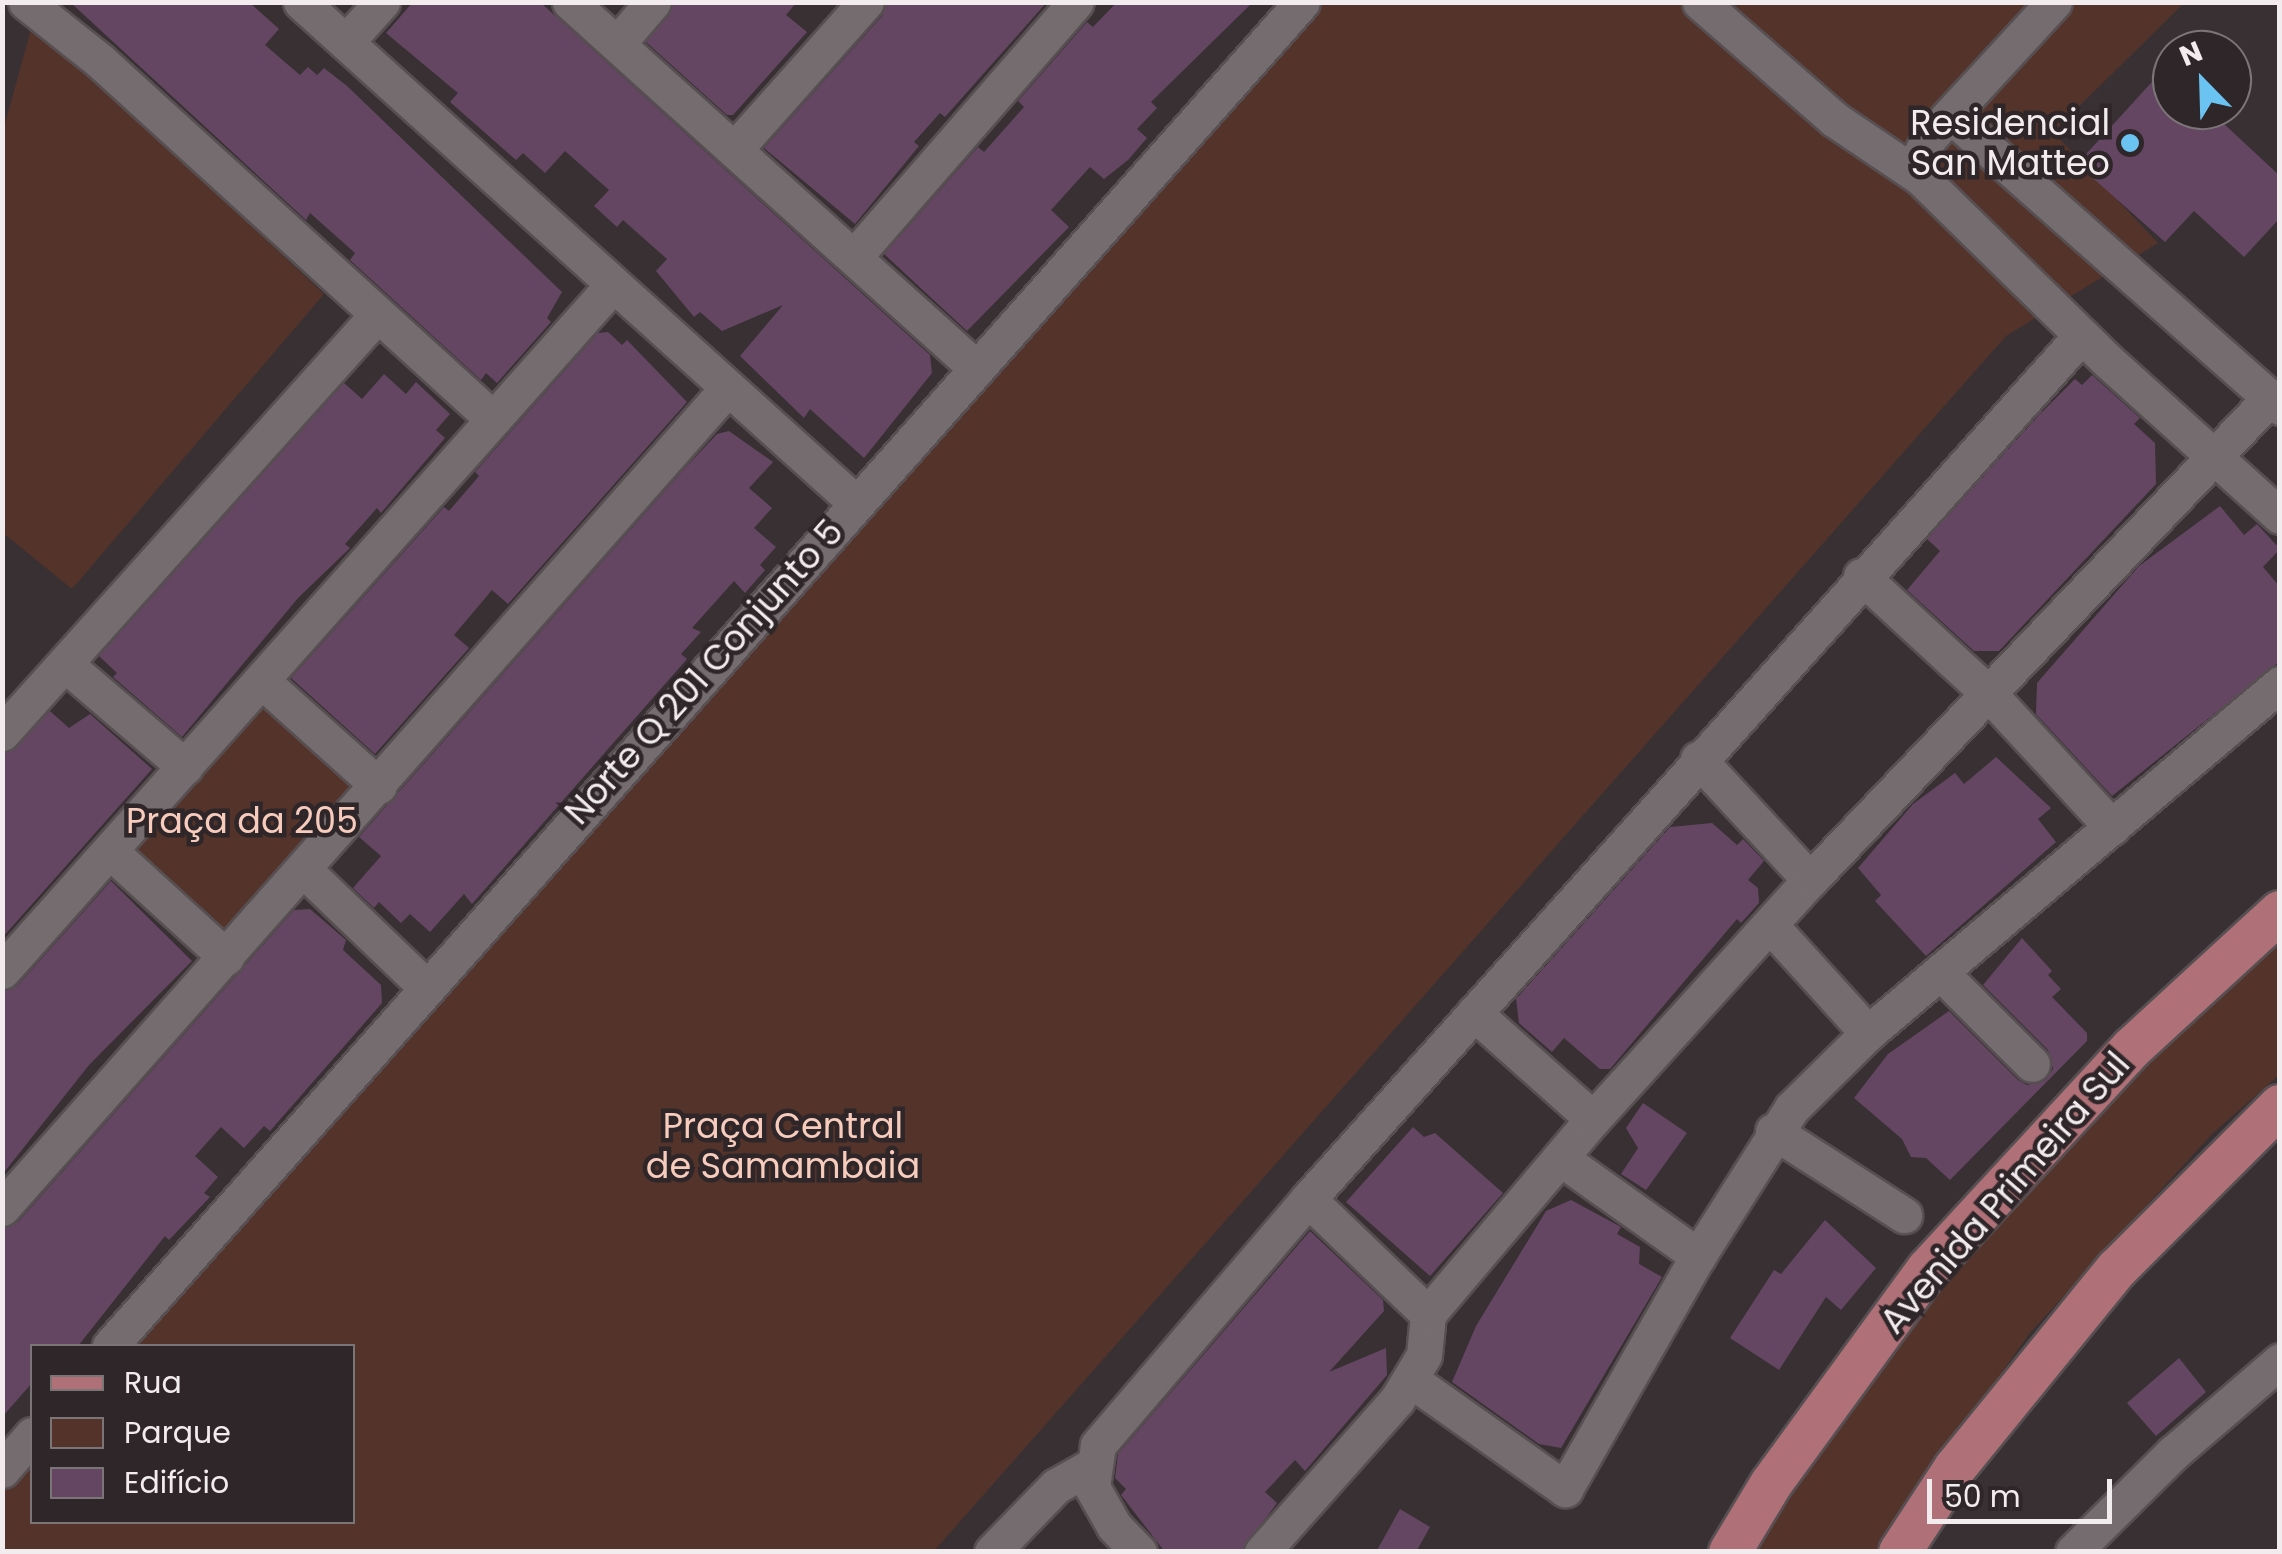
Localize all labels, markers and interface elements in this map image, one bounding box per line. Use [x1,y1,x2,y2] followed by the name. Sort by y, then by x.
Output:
[2152,30,2252,130] north arrow
[2174,32,2208,76] text: N
[1910,102,2110,184] place label: Residencial San Matteo
[2119,132,2141,154] marker: Residencial San Matteo
[556,511,852,833] street label: Norte Q 201 Conjunto 5
[126,800,358,842] park label: Praça da 205
[1872,1044,2138,1342] street label: Avenida Primeira Sul
[646,1105,920,1187] park label: Praça Central de Samambaia
[30,1344,355,1524] legend
[124,1361,182,1404] text: Rua
[124,1411,231,1454] text: Parque
[1932,1459,2117,1521] scale bar
[124,1461,229,1504] text: Edifício
[1944,1475,2021,1518] text: 50 m

